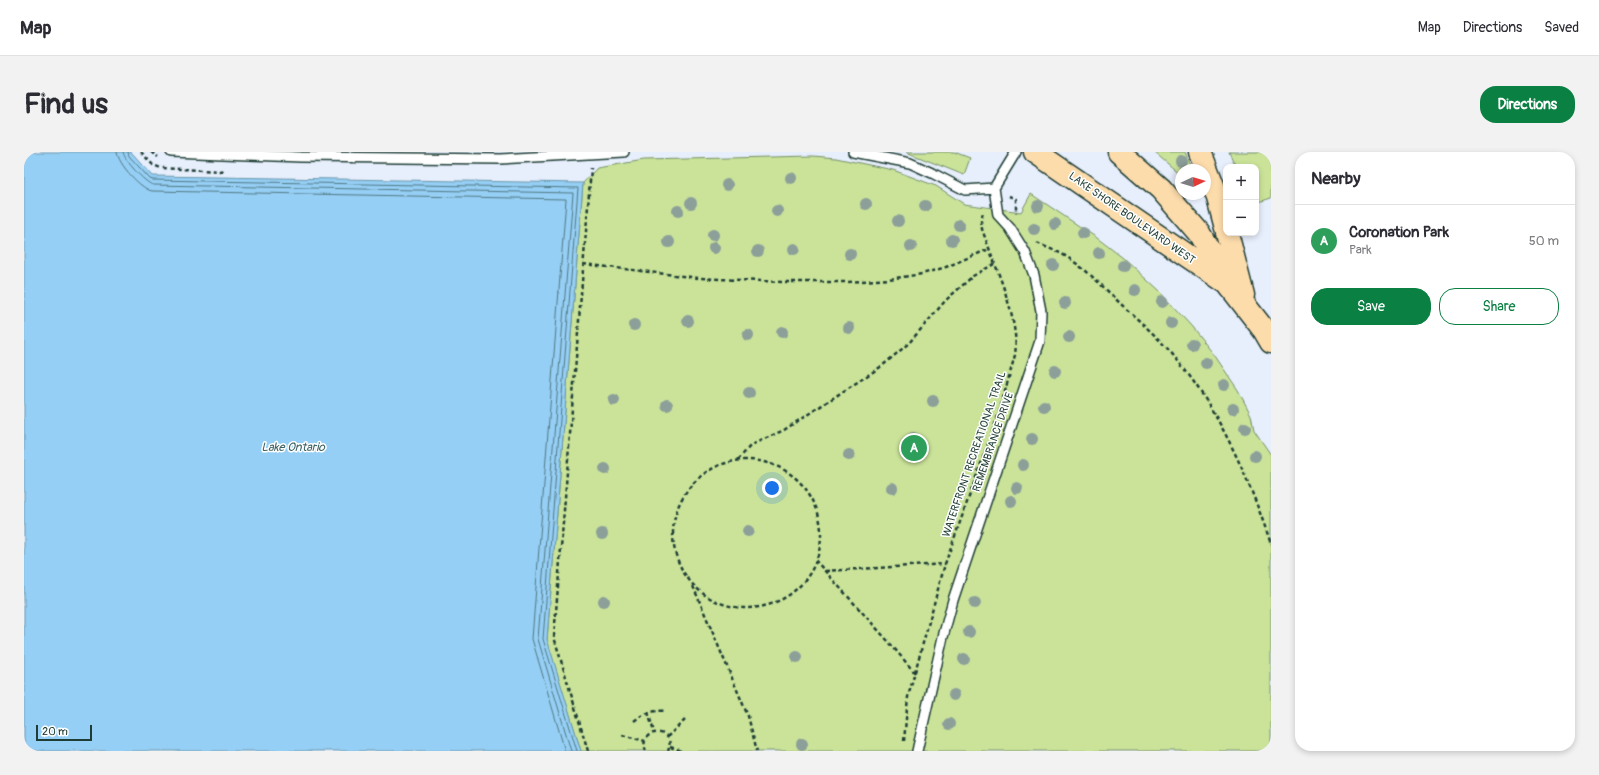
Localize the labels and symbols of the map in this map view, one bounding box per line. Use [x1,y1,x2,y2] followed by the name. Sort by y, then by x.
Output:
[1175,164,1211,200] north arrow
[1066,169,1198,267] street label: LAKE SHORE BOULEVARD WEST
[939,369,1009,539] street label: WATERFRONT RECREATIONAL TRAIL
[970,390,1016,493] street label: REMEMBRANCE DRIVE
[901,433,927,463] pin: A
[261,440,326,455] water label: Lake Ontario
[762,478,782,498] your location
[36,723,92,742] scale bar

